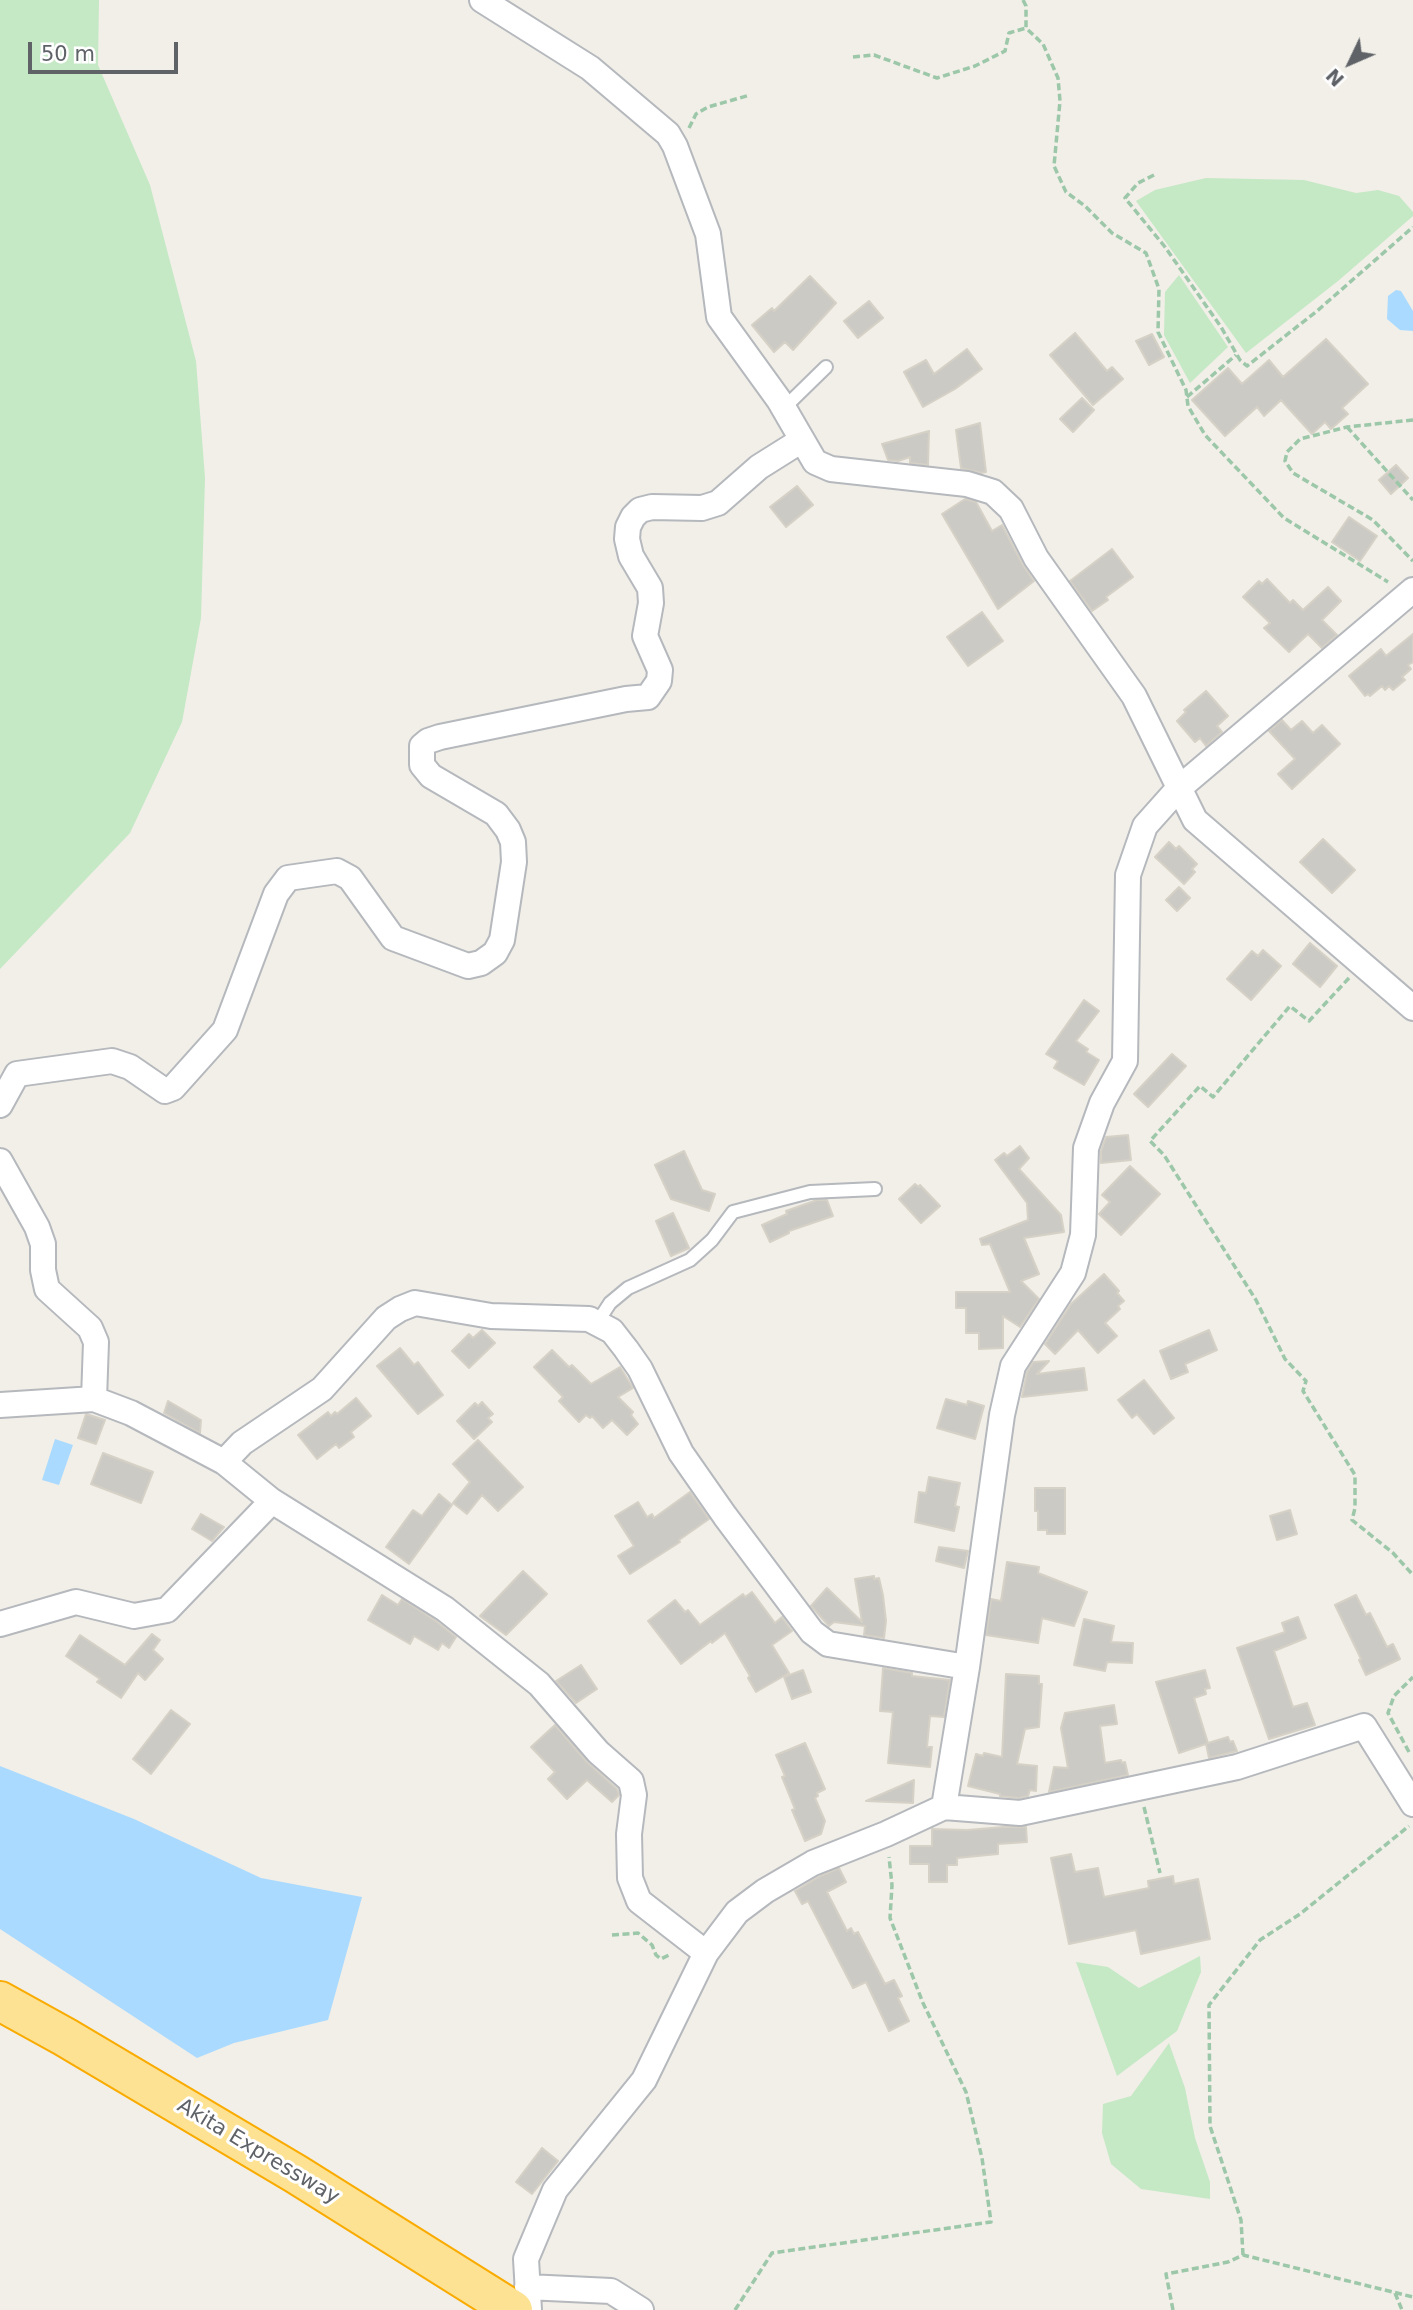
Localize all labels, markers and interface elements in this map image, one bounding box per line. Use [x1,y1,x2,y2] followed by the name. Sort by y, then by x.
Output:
[32,28,182,72] scale bar
[1315,28,1385,98] north arrow
[41,42,95,66] text: 50 m
[1321,64,1348,91] text: N
[172,2094,344,2210] street label: Akita Expressway

